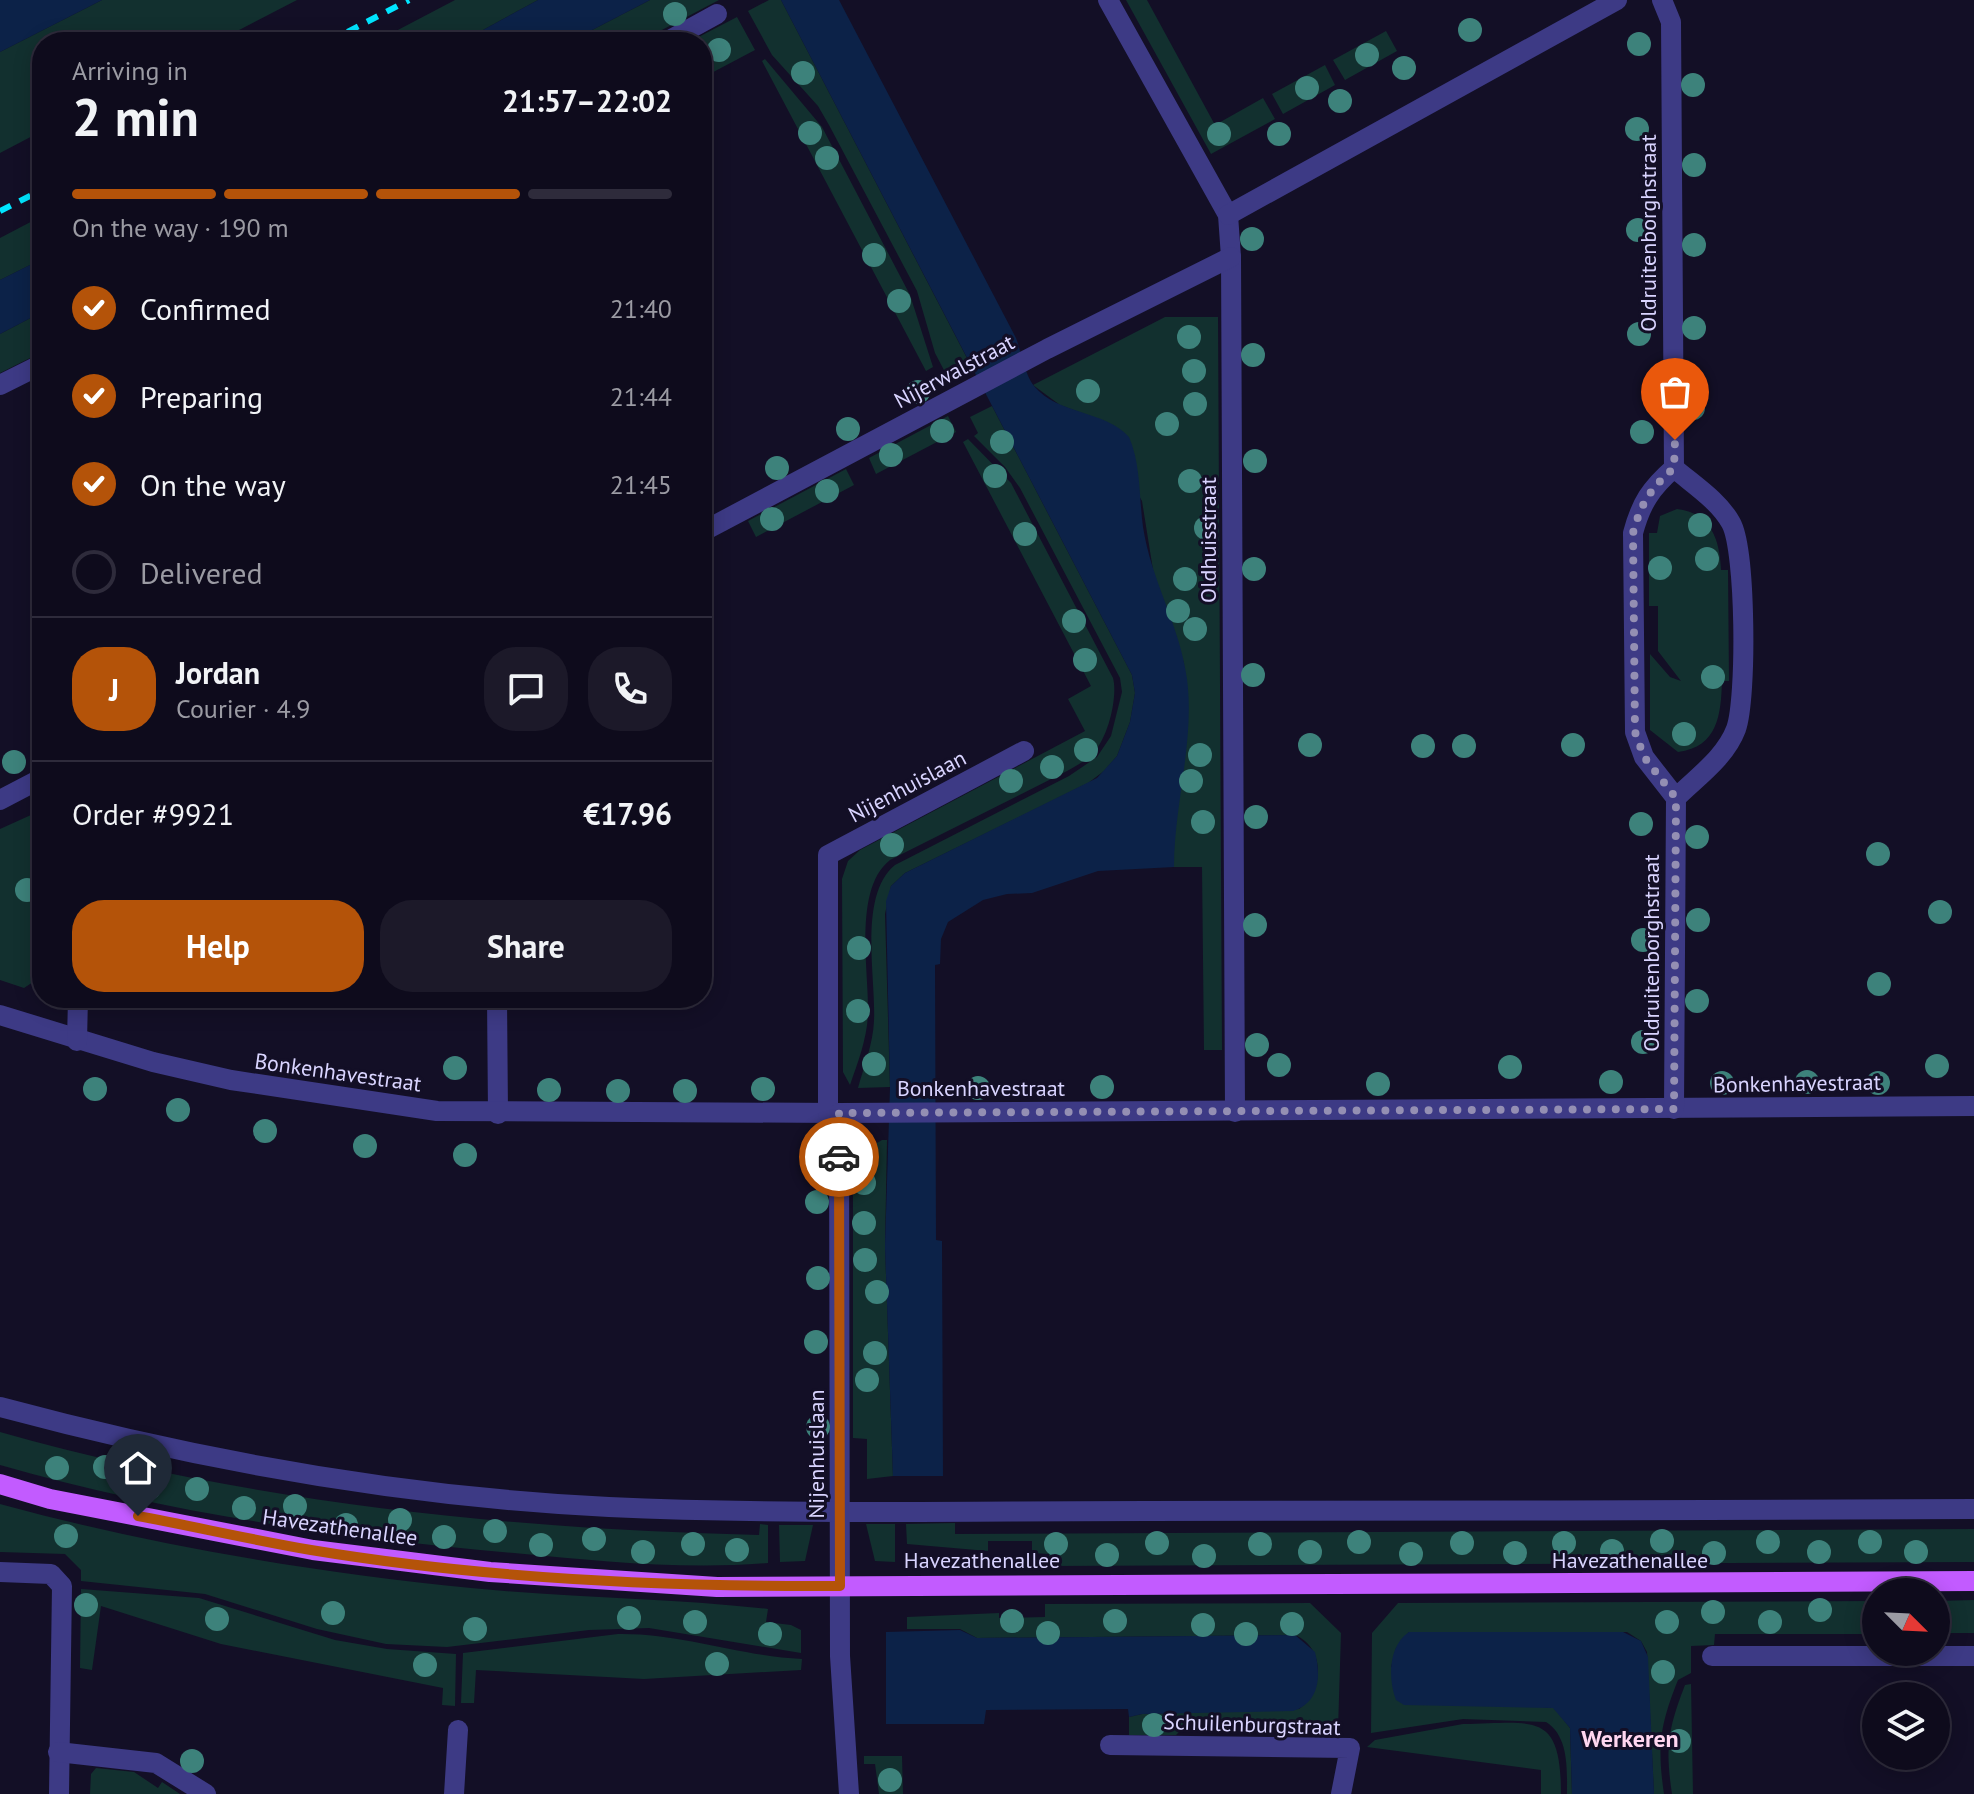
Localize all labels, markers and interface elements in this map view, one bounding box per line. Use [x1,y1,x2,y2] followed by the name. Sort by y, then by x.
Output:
[72,54,188,87] text: Arriving in
[502,81,672,120] text: 21:57–22:02
[72,83,199,150] text: 2 min
[1634,134,1662,332] street label: Oldruitenborghstraat
[72,211,289,244] text: On the way · 190 m
[72,286,116,330] icon: check
[140,289,271,328] text: Confirmed
[610,292,672,325] text: 21:40
[889,327,1019,414] street label: Nijerwalstraat
[1641,358,1709,440] pin
[1653,370,1697,414] icon: bag
[72,374,116,418] icon: check
[140,377,263,416] text: Preparing
[610,380,672,413] text: 21:44
[72,462,116,506] icon: check
[140,465,286,504] text: On the way
[610,468,672,501] text: 21:45
[1194,477,1222,603] street label: Oldhuisstraat
[140,553,263,592] text: Delivered
[484,647,568,731] button: chat
[588,647,672,731] button: phone
[176,653,260,692] text: Jordan
[109,670,119,709] text: J
[176,692,310,725] text: Courier · 4.9
[843,743,971,829] street label: Nijenhuislaan
[72,794,234,833] text: Order #9921
[583,794,672,833] text: €17.96
[1637,854,1665,1052] street label: Oldruitenborghstraat
[72,900,364,992] button: Help
[380,900,672,992] button: Share
[253,1046,424,1098] street label: Bonkenhavestraat
[1713,1068,1882,1098] street label: Bonkenhavestraat
[897,1074,1066,1102] street label: Bonkenhavestraat
[799,1117,879,1197] courier
[817,1135,861,1179] icon: car
[802,1389,830,1519] street label: Nijenhuislaan
[104,1434,172,1516] pin
[116,1446,160,1490] icon: home
[261,1502,419,1552] street label: Havezathenallee
[904,1546,1060,1574] street label: Havezathenallee
[1552,1546,1708,1574] street label: Havezathenallee
[1862,1578,1950,1666] north arrow
[1862,1578,1950,1770] map controls
[1862,1682,1950,1770] button: layers
[1163,1707,1342,1741] street label: Schuilenburgstraat
[1581,1723,1679,1754] district label: Werkeren

